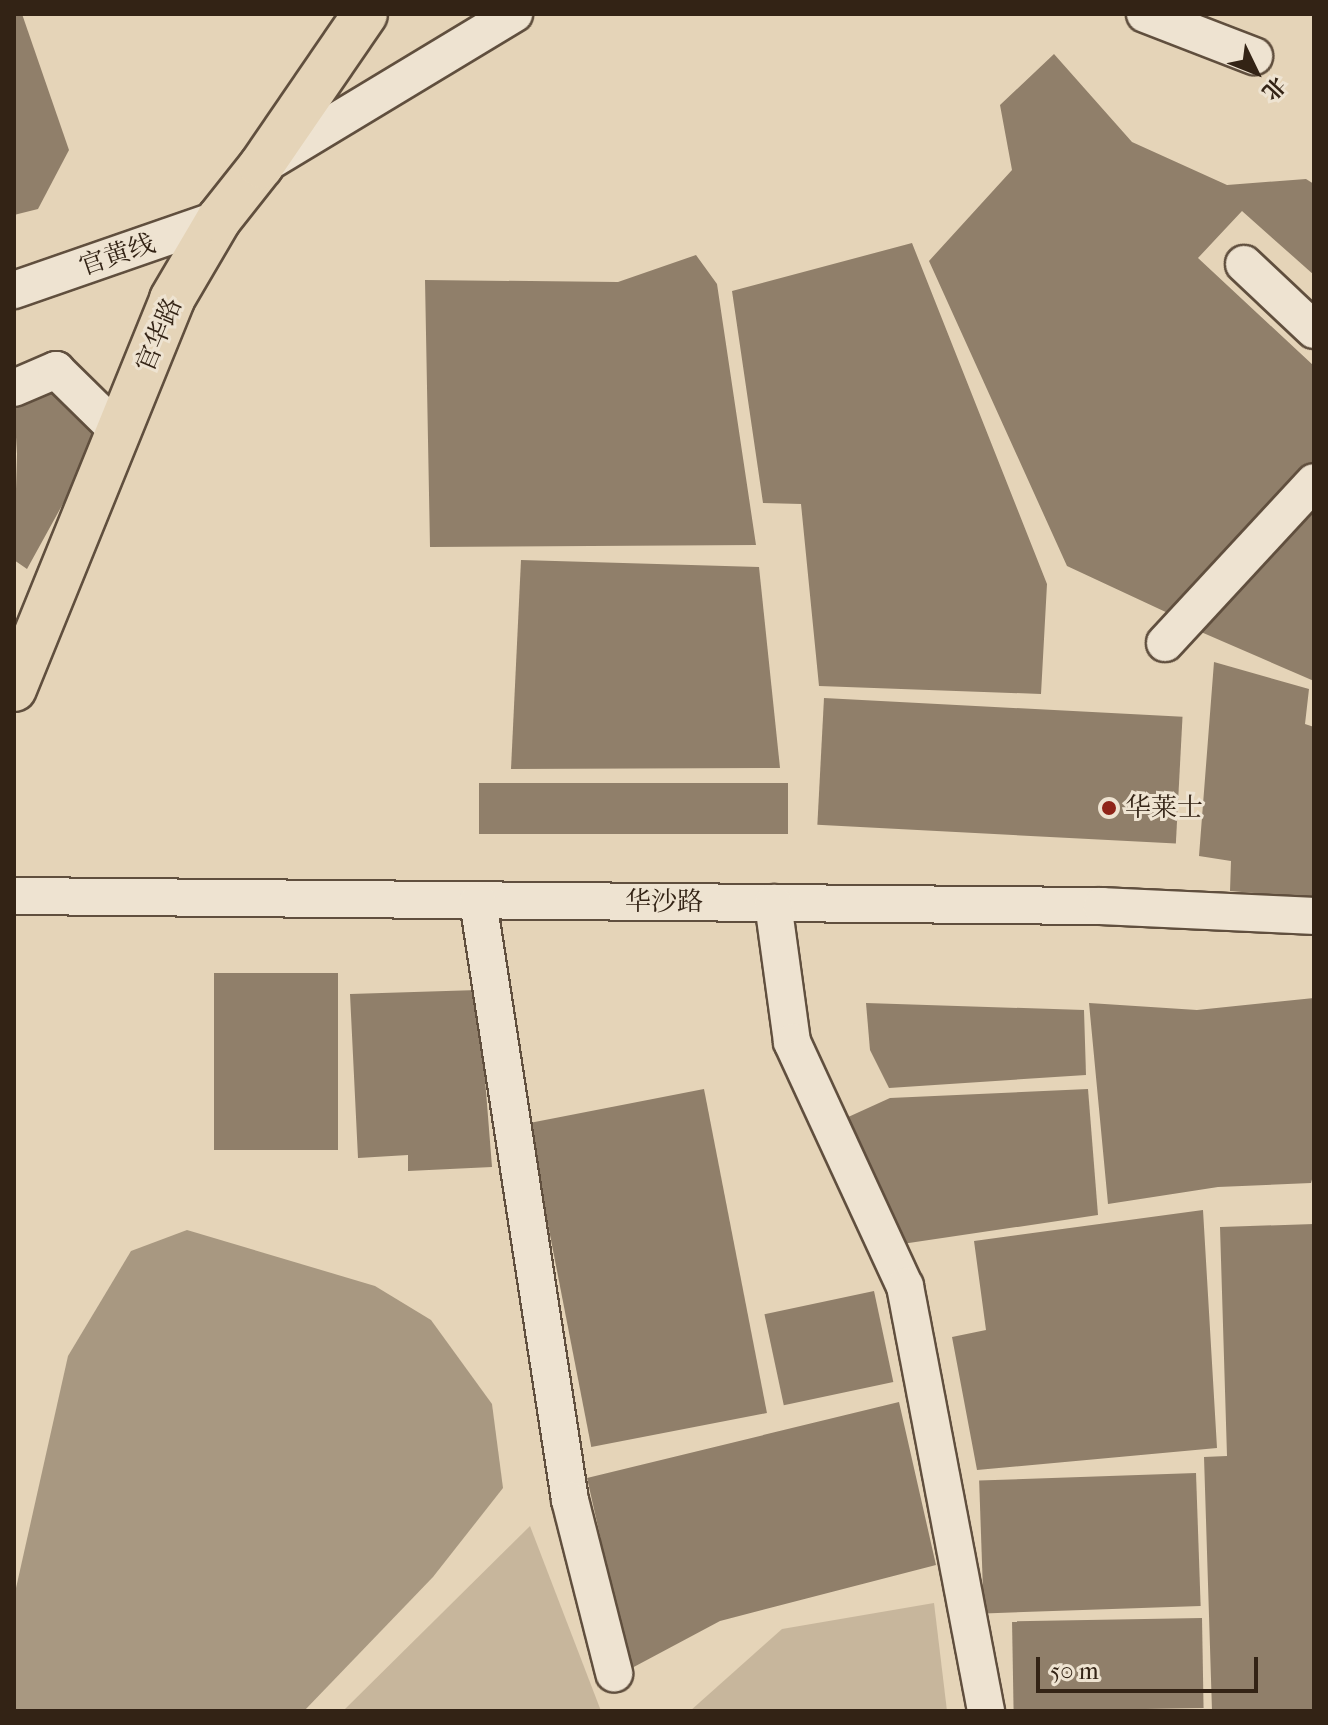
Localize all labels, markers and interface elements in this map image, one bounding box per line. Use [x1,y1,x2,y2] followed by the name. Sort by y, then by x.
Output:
[1216,32,1296,112] north arrow
[1257,71,1291,105] text: 北
[75,228,159,282] street label: 官黄线
[129,293,189,377] street label: 官华路
[1125,792,1203,824] place label: 华莱士
[1100,799,1118,817] marker: 华莱士
[625,886,703,918] street label: 华沙路
[1040,1641,1262,1691] scale bar
[1050,1657,1099,1685] text: 50 m

